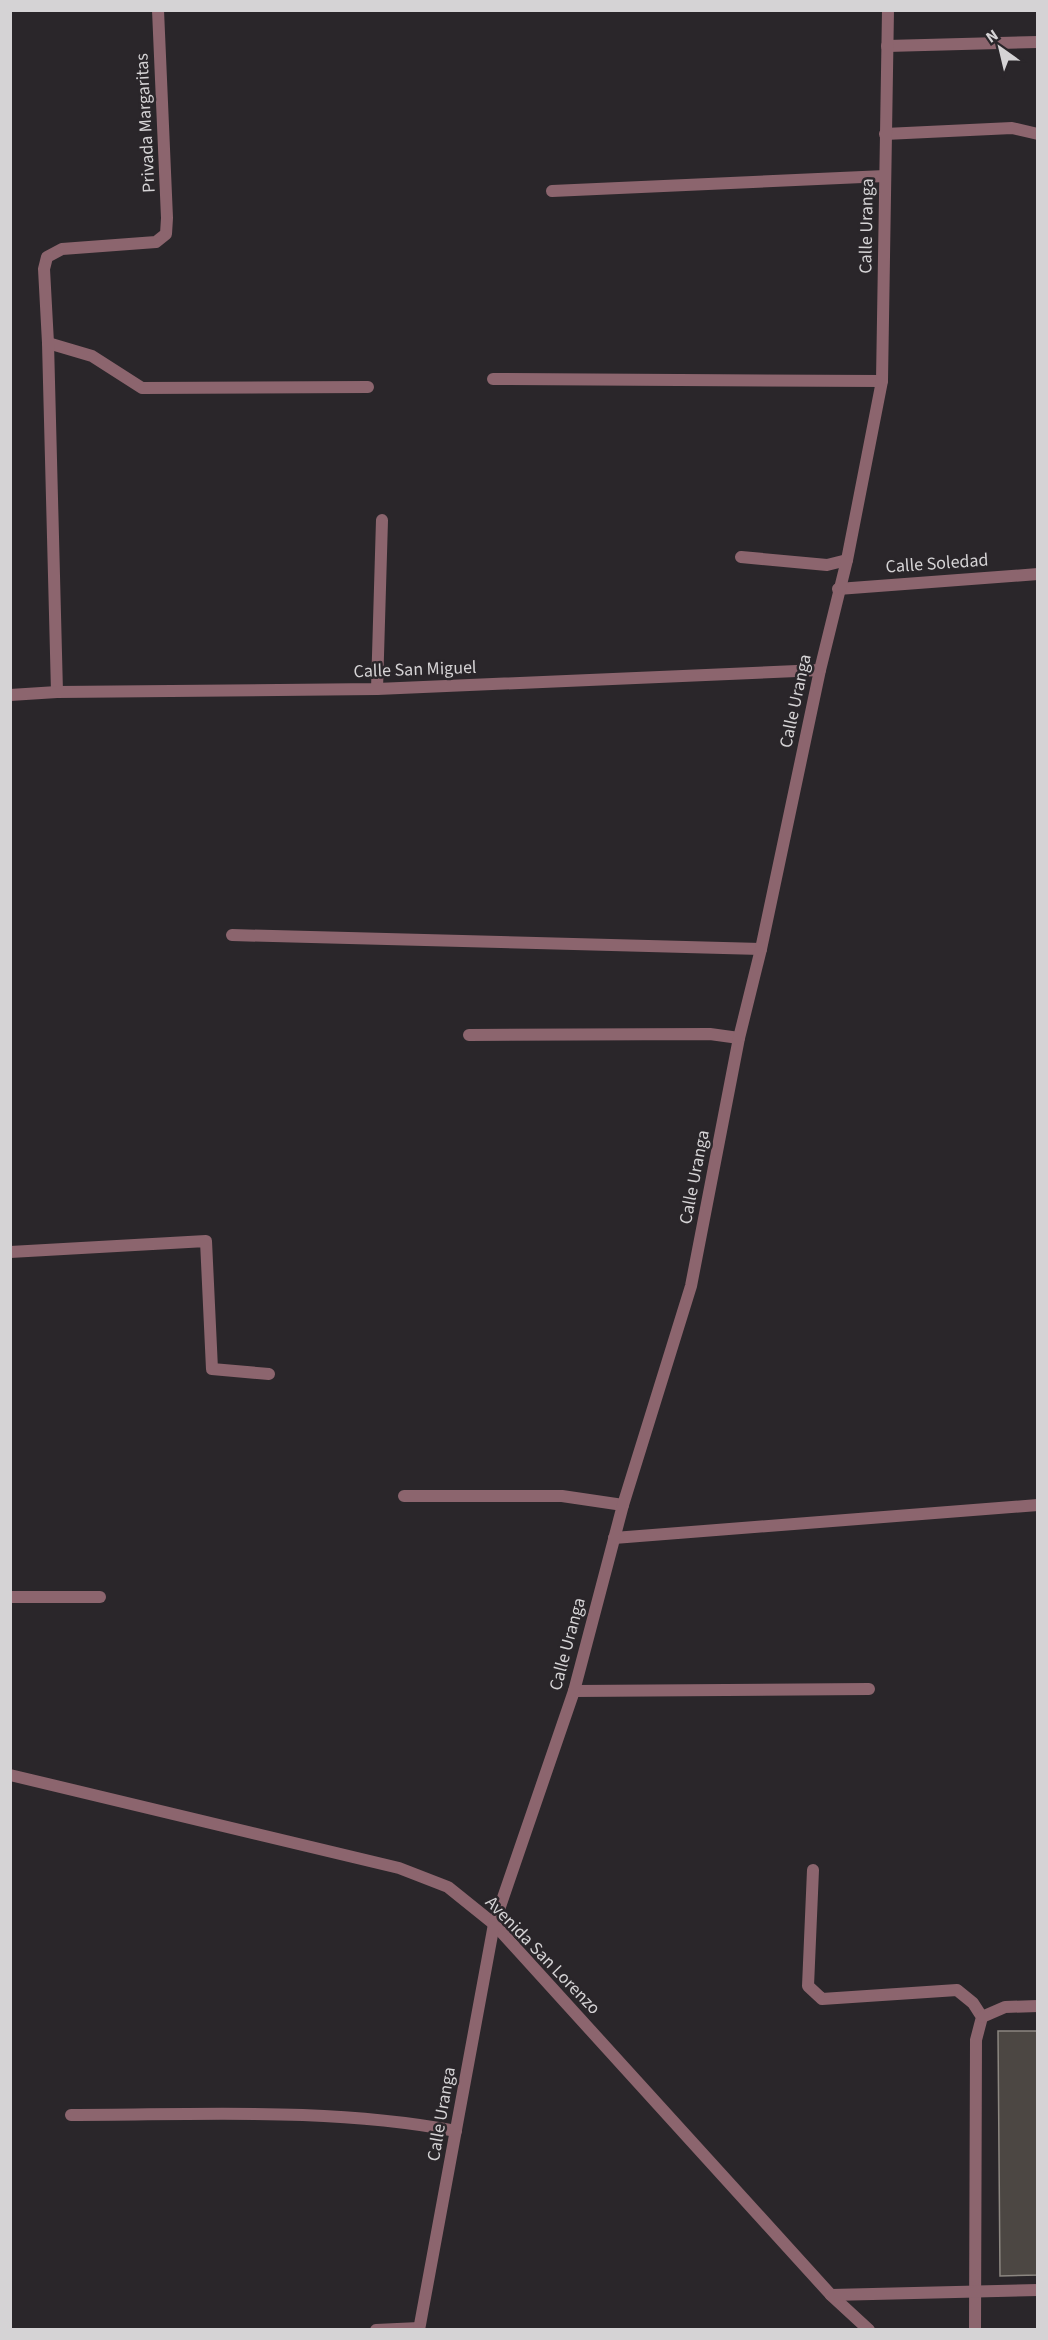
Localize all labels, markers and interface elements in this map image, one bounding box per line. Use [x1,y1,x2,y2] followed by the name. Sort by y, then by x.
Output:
[970,18,1030,78] north arrow
[982,24,1003,48] text: N
[129,53,162,193] street label: Privada Margaritas
[853,178,880,274] street label: Calle Uranga
[885,547,989,580] street label: Calle Soledad
[773,652,818,750] street label: Calle Uranga
[353,655,477,684] street label: Calle San Miguel
[673,1128,716,1226] street label: Calle Uranga
[543,1595,592,1693] street label: Calle Uranga
[479,1890,606,2020] street label: Avenida San Lorenzo
[421,2065,462,2163] street label: Calle Uranga

